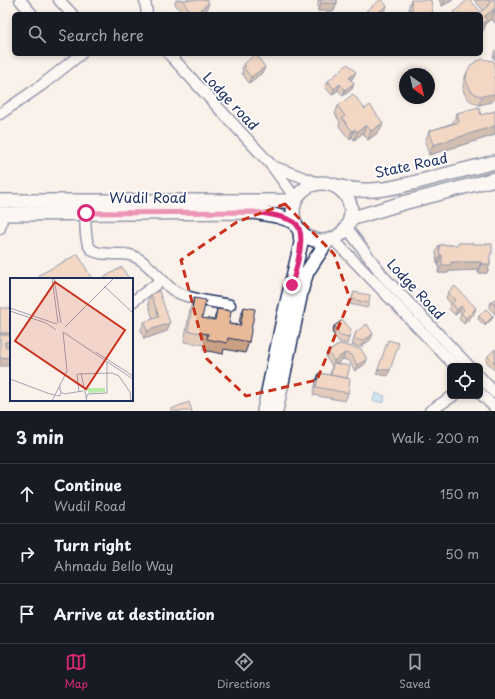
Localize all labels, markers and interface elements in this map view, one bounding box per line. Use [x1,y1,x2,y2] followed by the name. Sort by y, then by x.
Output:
[12,12,483,56] search box
[26,23,48,45] icon: search
[58,23,144,46] text: Search here
[198,67,264,135] street label: Lodge road
[399,68,435,104] north arrow
[373,147,449,183] street label: State Road
[109,187,187,208] street label: Wudil Road
[77,204,95,222] route start
[382,254,450,324] street label: Lodge Road
[283,276,301,294] route end
[10,278,133,401] inset map
[447,363,483,399] map controls
[447,363,483,399] button: locate
[16,424,64,450] text: 3 min
[391,428,479,447] text: Walk · 200 m
[54,473,122,496] text: Continue
[16,483,38,505] icon: ahead
[440,484,479,503] text: 150 m
[54,496,126,515] text: Wudil Road
[54,533,131,556] text: Turn right
[16,543,38,565] icon: right
[445,544,479,563] text: 50 m
[54,556,174,575] text: Ahmadu Bello Way
[54,602,215,625] text: Arrive at destination
[16,603,38,625] icon: arrive
[64,651,88,692] tab: Map
[217,651,270,692] tab: Directions
[399,651,431,692] tab: Saved

